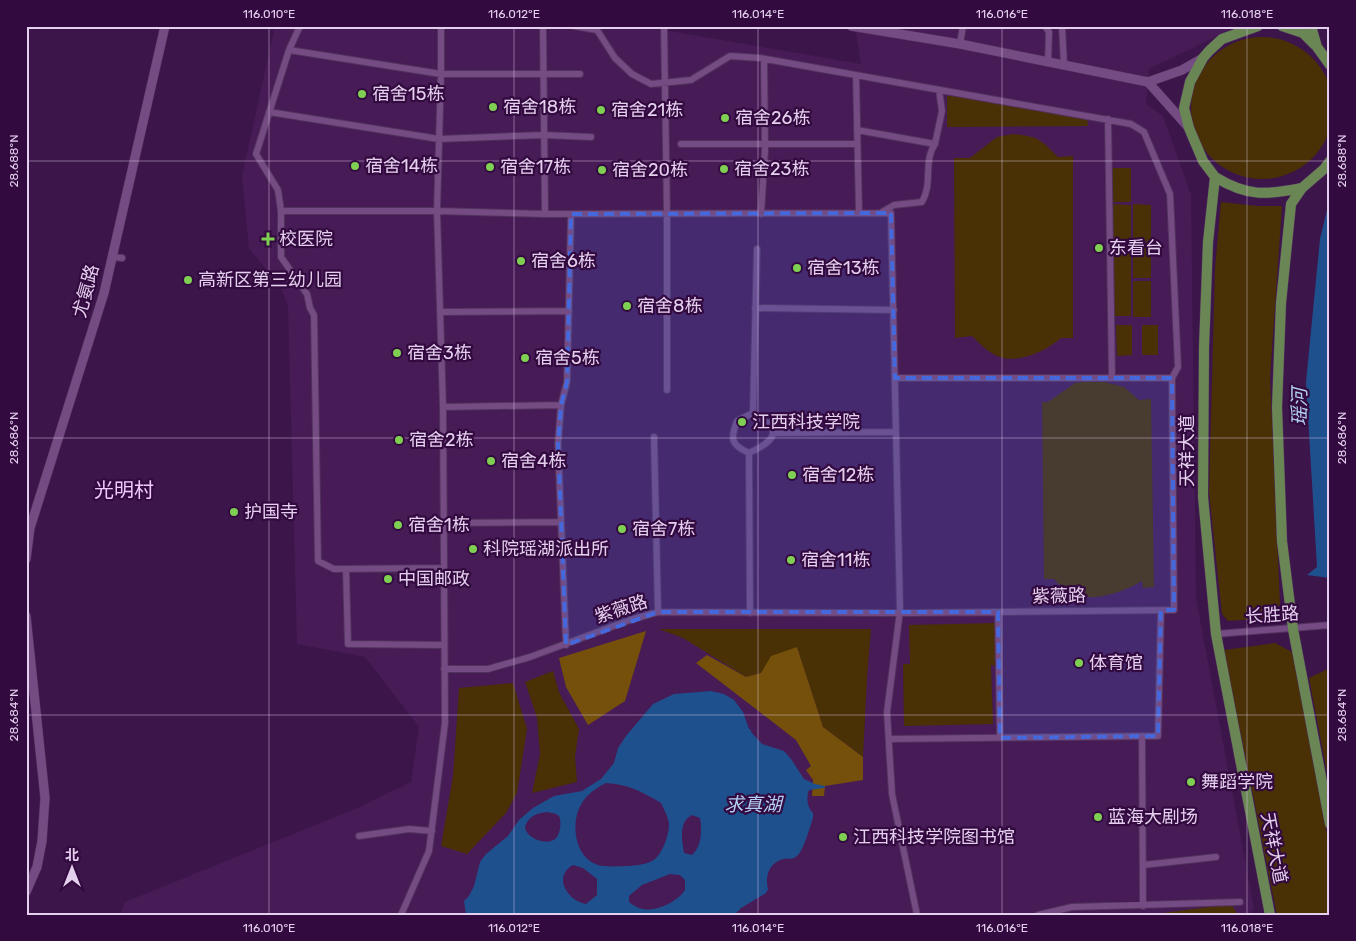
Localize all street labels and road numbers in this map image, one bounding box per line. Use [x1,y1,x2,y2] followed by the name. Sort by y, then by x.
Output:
[68,262,104,320] street label: 尤氨路
[1176,415,1198,487] street label: 天祥大道
[1032,585,1086,607] street label: 紫薇路
[592,590,650,628] street label: 紫薇路
[1244,602,1300,628] street label: 长胜路
[1256,811,1292,885] street label: 天祥大道

